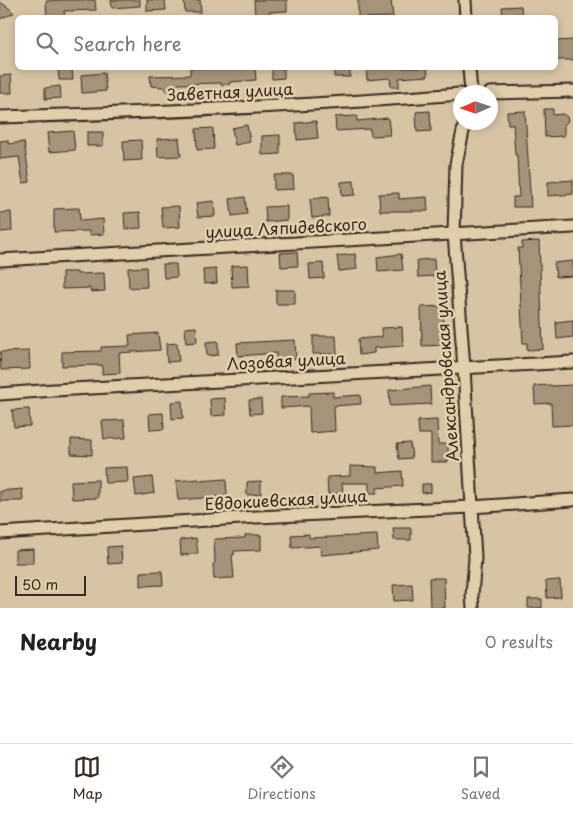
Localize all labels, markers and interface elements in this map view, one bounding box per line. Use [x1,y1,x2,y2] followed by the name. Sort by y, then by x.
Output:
[15,15,558,70] search box
[33,29,61,57] icon: search
[73,29,182,57] text: Search here
[166,76,294,106] street label: Заветная улица
[453,85,498,130] north arrow
[205,211,367,243] street label: улица Ляпидевского
[426,270,464,462] street label: Александровская улица
[226,345,346,375] street label: Лозовая улица
[204,483,368,515] street label: Евдокиевская улица
[15,573,86,596] scale bar
[22,574,58,595] text: 50 m
[20,625,97,657] text: Nearby
[485,629,553,653] text: 0 results
[73,753,102,804] tab: Map
[248,753,316,804] tab: Directions
[461,753,500,804] tab: Saved

